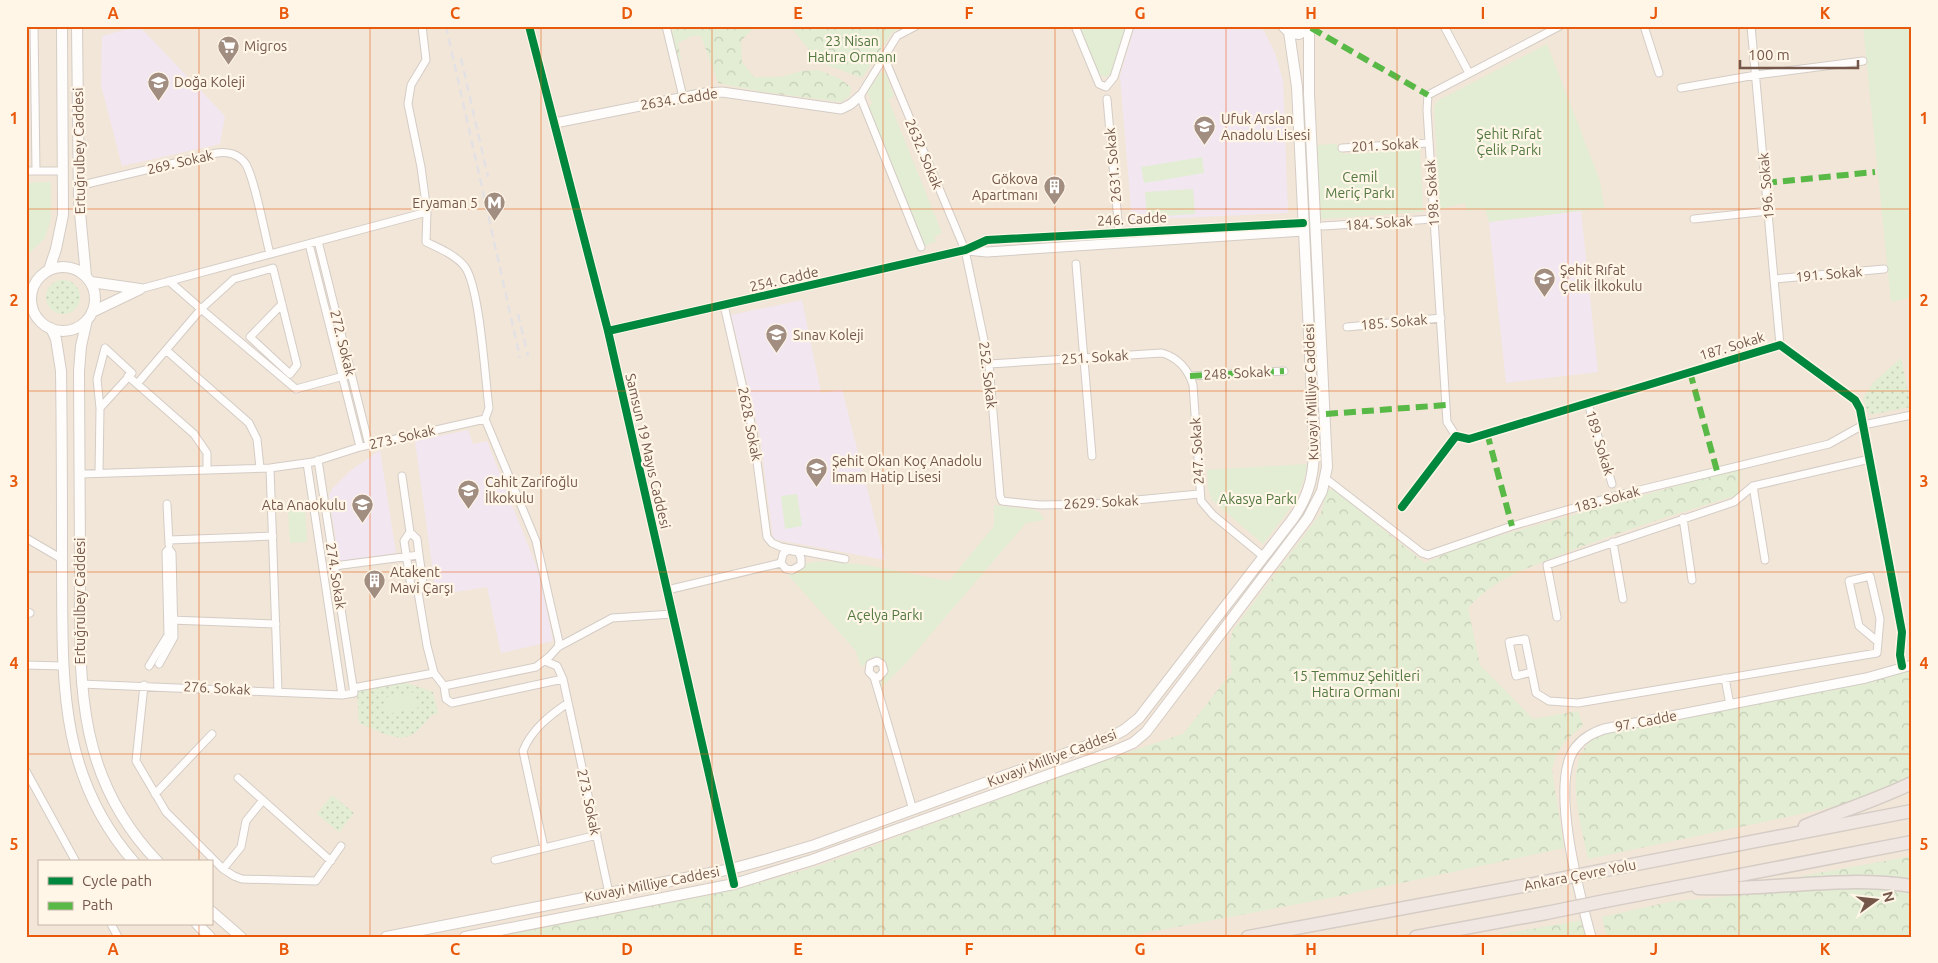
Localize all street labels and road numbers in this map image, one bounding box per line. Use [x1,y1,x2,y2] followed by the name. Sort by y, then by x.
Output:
[639,85,719,113] street label: 2634. Cadde
[70,87,88,215] street label: Ertuğrulbey Caddesi
[902,116,946,192] street label: 2632. Sokak
[1102,127,1124,203] street label: 2631. Sokak
[1351,135,1419,155] street label: 201. Sokak
[145,147,215,177] street label: 269. Sokak
[1755,152,1777,220] street label: 196. Sokak
[1422,159,1442,227] street label: 198. Sokak
[1097,209,1167,229] street label: 246. Cadde
[1345,213,1413,233] street label: 184. Sokak
[748,263,820,295] street label: 254. Cadde
[1795,263,1863,285] street label: 191. Sokak
[327,308,359,378] street label: 272. Sokak
[1360,311,1428,333] street label: 185. Sokak
[1301,323,1321,461] street label: Kuvayi Milliye Caddesi
[1698,329,1766,363] street label: 187. Sokak
[976,341,1000,409] street label: 252. Sokak
[1061,347,1129,367] street label: 251. Sokak
[1203,363,1271,383] street label: 248. Sokak
[622,372,674,530] street label: Samsun 19 Mayıs Caddesi
[735,386,765,462] street label: 2628. Sokak
[1583,409,1617,477] street label: 189. Sokak
[1187,417,1207,485] street label: 247. Sokak
[367,422,437,452] street label: 273. Sokak
[1572,483,1642,515] street label: 183. Sokak
[1063,492,1139,512] street label: 2629. Sokak
[72,538,88,664] street label: Ertuğrulbey Caddesi
[323,542,349,610] street label: 274. Sokak
[183,678,251,698] street label: 276. Sokak
[1614,707,1678,735] street label: 97. Cadde
[985,726,1119,790] street label: Kuvayi Milliye Caddesi
[574,767,604,837] street label: 273. Sokak
[1523,856,1637,894] street label: Ankara Çevre Yolu
[583,863,721,905] street label: Kuvayi Milliye Caddesi

